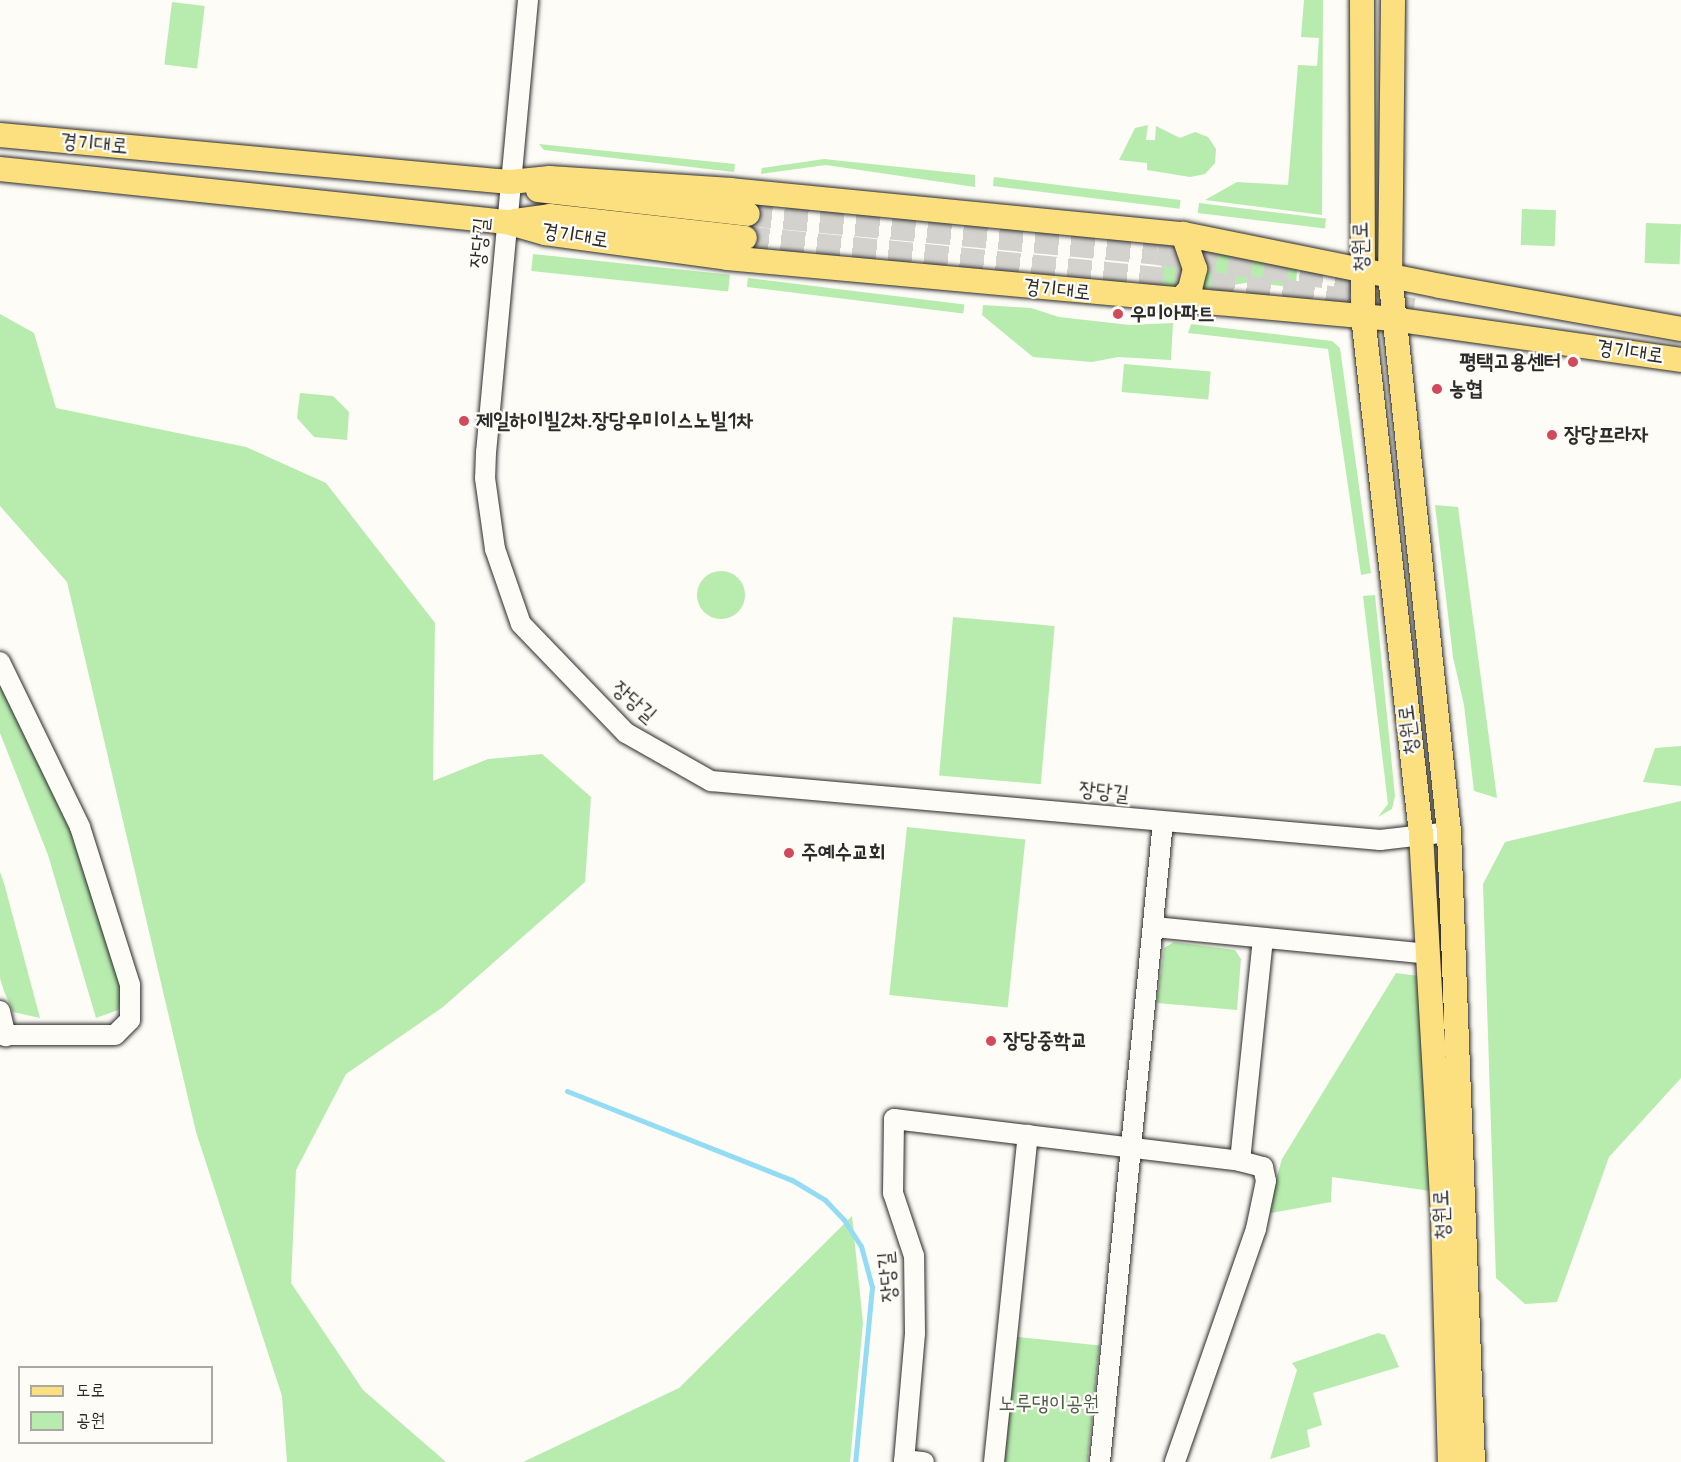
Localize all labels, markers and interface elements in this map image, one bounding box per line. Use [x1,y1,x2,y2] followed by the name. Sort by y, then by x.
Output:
[59,129,129,159] street label: 경기대로
[465,217,495,269] street label: 장당길
[540,218,610,254] street label: 경기대로
[1348,221,1374,273] street label: 청원로
[1022,274,1092,306] street label: 경기대로
[1130,301,1214,327] place label: 우미아파트
[1111,307,1125,321] marker: 우미아파트
[1595,335,1665,369] street label: 경기대로
[1460,349,1561,375] place label: 평택고용센터
[1566,355,1580,369] marker: 평택고용센터
[1449,376,1483,402] place label: 농협
[1430,382,1444,396] marker: 농협
[476,408,754,434] place label: 제일하이빌2차.장당우미이스노빌1차
[457,414,471,428] marker: 제일하이빌2차.장당우미이스노빌1차
[1564,422,1648,448] place label: 장당프라자
[1545,428,1559,442] marker: 장당프라자
[607,676,661,728] street label: 장당길
[1393,703,1425,757] street label: 청원로
[1077,777,1131,807] street label: 장당길
[801,840,885,866] place label: 주예수교회
[782,846,796,860] marker: 주예수교회
[1003,1028,1087,1054] place label: 장당중학교
[984,1034,998,1048] marker: 장당중학교
[1429,1189,1455,1241] street label: 청원로
[873,1251,903,1303] street label: 장당길
[18,1366,213,1444] legend
[76,1379,105,1403] text: 도로
[998,1391,1100,1417] park label: 노루댕이공원
[76,1409,105,1433] text: 공원

